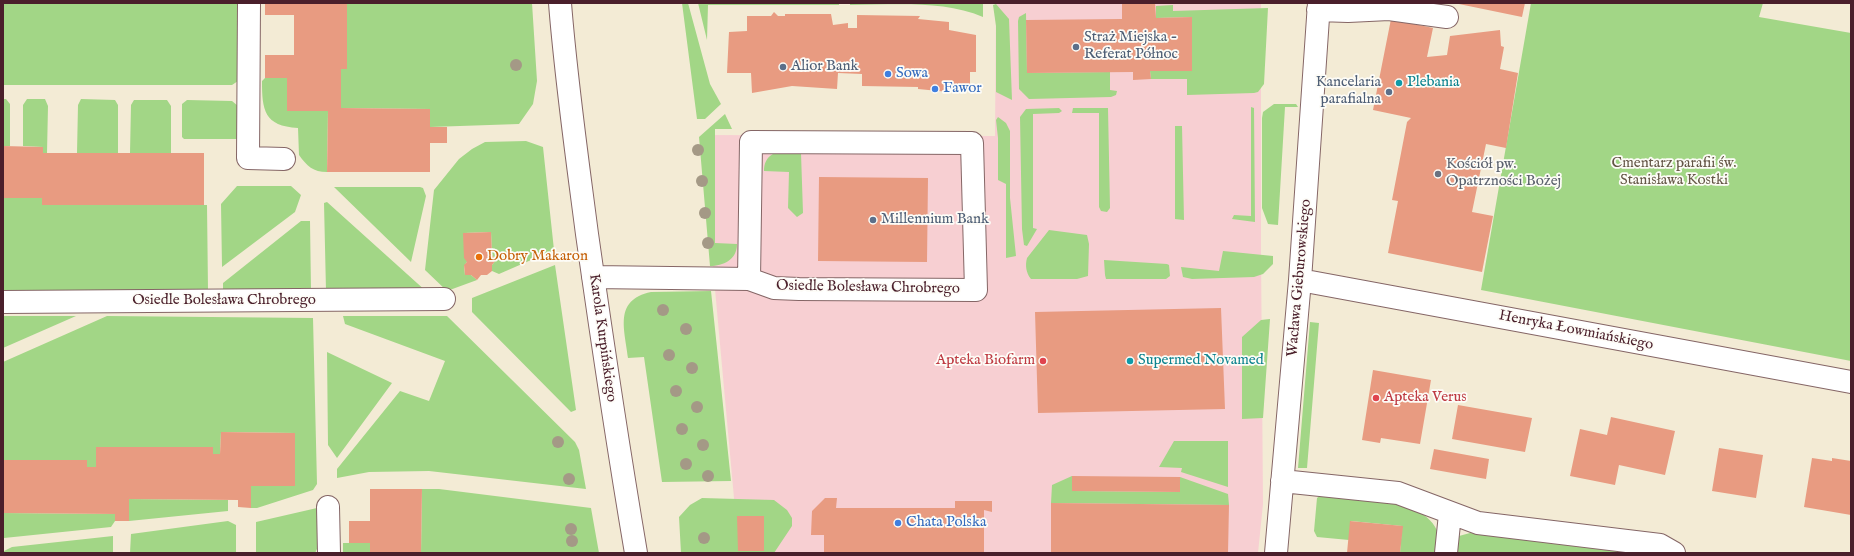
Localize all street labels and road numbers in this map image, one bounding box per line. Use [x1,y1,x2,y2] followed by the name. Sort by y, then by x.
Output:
[1284,198,1316,358] street label: Wacława Gieburowskiego
[584,273,620,403] street label: Karola Kurpińskiego
[776,277,960,299] street label: Osiedle Bolesława Chrobrego
[132,292,316,310] street label: Osiedle Bolesława Chrobrego
[1497,307,1655,355] street label: Henryka Łowmiańskiego

